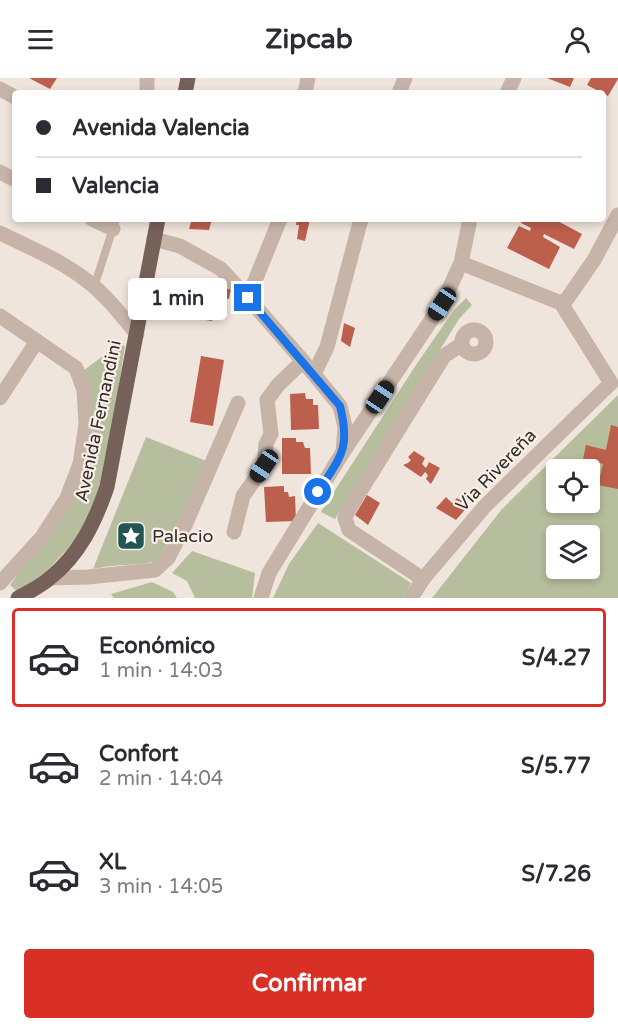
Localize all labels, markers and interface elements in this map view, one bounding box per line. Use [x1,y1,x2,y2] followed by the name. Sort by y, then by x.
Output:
[24,23,57,56] icon: menu
[265,23,353,56] text: Zipcab
[561,23,594,56] icon: person
[72,115,250,141] text: Avenida Valencia
[72,173,159,199] text: Valencia
[128,277,227,319] callout: 1 min
[234,284,261,311] route end
[424,284,460,324] car
[151,287,204,311] text: 1 min
[70,338,126,504] street label: Avenida Fernandini
[362,377,398,417] car
[451,424,541,516] street label: Via Rivereña
[246,446,282,486] car
[546,459,600,579] map controls
[546,459,600,513] button: locate
[304,478,331,505] route start
[115,520,147,552] place icon: Palacio
[152,525,213,547] place label: Palacio
[546,525,600,579] button: layers
[27,631,81,685] icon: car
[99,633,215,659] text: Económico
[522,645,591,671] text: S/4.27
[99,659,223,683] text: 1 min · 14:03
[27,739,81,793] icon: car
[99,741,178,767] text: Confort
[521,753,591,779] text: S/5.77
[99,767,223,791] text: 2 min · 14:04
[27,847,81,901] icon: car
[99,849,126,875] text: XL
[521,861,591,887] text: S/7.26
[99,875,223,899] text: 3 min · 14:05
[24,949,594,1018] button: Confirmar

